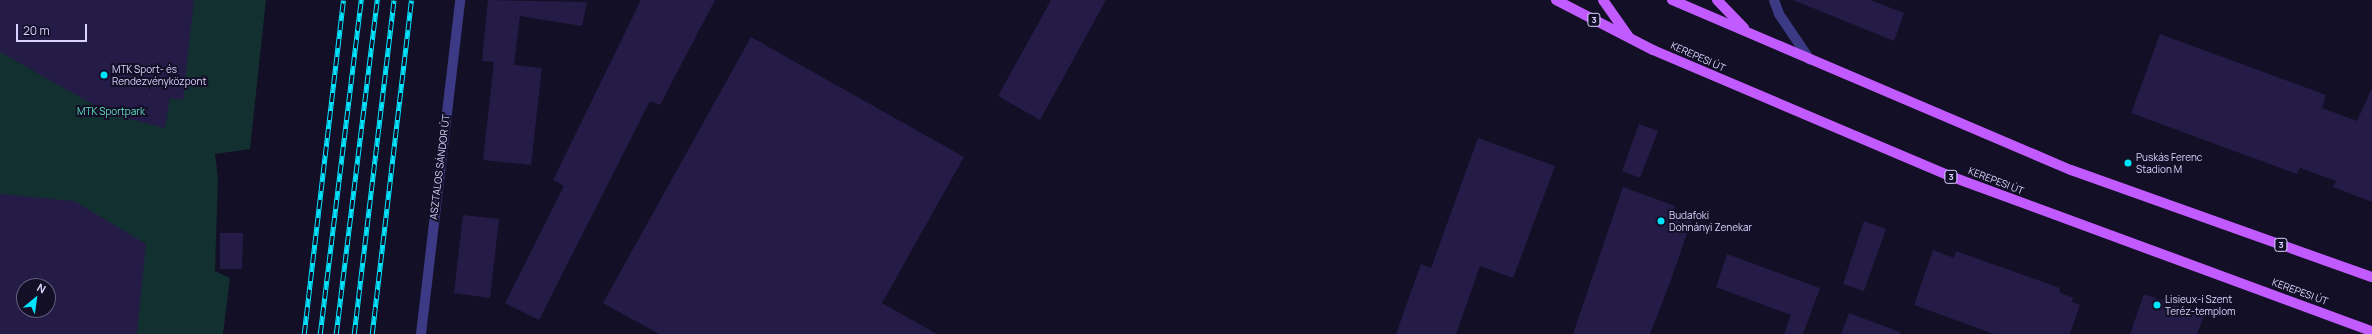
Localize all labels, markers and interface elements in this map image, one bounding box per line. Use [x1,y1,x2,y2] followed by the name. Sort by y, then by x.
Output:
[1587,13,1601,27] road number: 3
[18,16,89,42] scale bar
[23,22,50,39] text: 20 m
[1669,40,1727,74] street label: KEREPESI ÚT
[112,63,206,86] place label: MTK Sport- és Rendezvényközpont
[99,70,109,80] marker: MTK Sport- és Rendezvényközpont
[77,106,145,118] park label: MTK Sportpark
[428,114,452,220] street label: ASZTALOS SÁNDOR ÚT
[2136,151,2202,174] place label: Puskás Ferenc Stadion M
[2123,158,2133,168] marker: Puskás Ferenc Stadion M
[1966,165,2026,197] street label: KEREPESI ÚT
[1944,170,1958,184] road number: 3
[1669,209,1752,232] place label: Budafoki Dohnányi Zenekar
[1656,216,1666,226] marker: Budafoki Dohnányi Zenekar
[2274,238,2288,252] road number: 3
[2270,276,2330,308] street label: KEREPESI ÚT
[16,278,56,318] north arrow
[34,279,49,296] text: N
[2165,293,2236,316] place label: Lisieux-i Szent Teréz-templom
[2152,300,2162,310] marker: Lisieux-i Szent Teréz-templom

